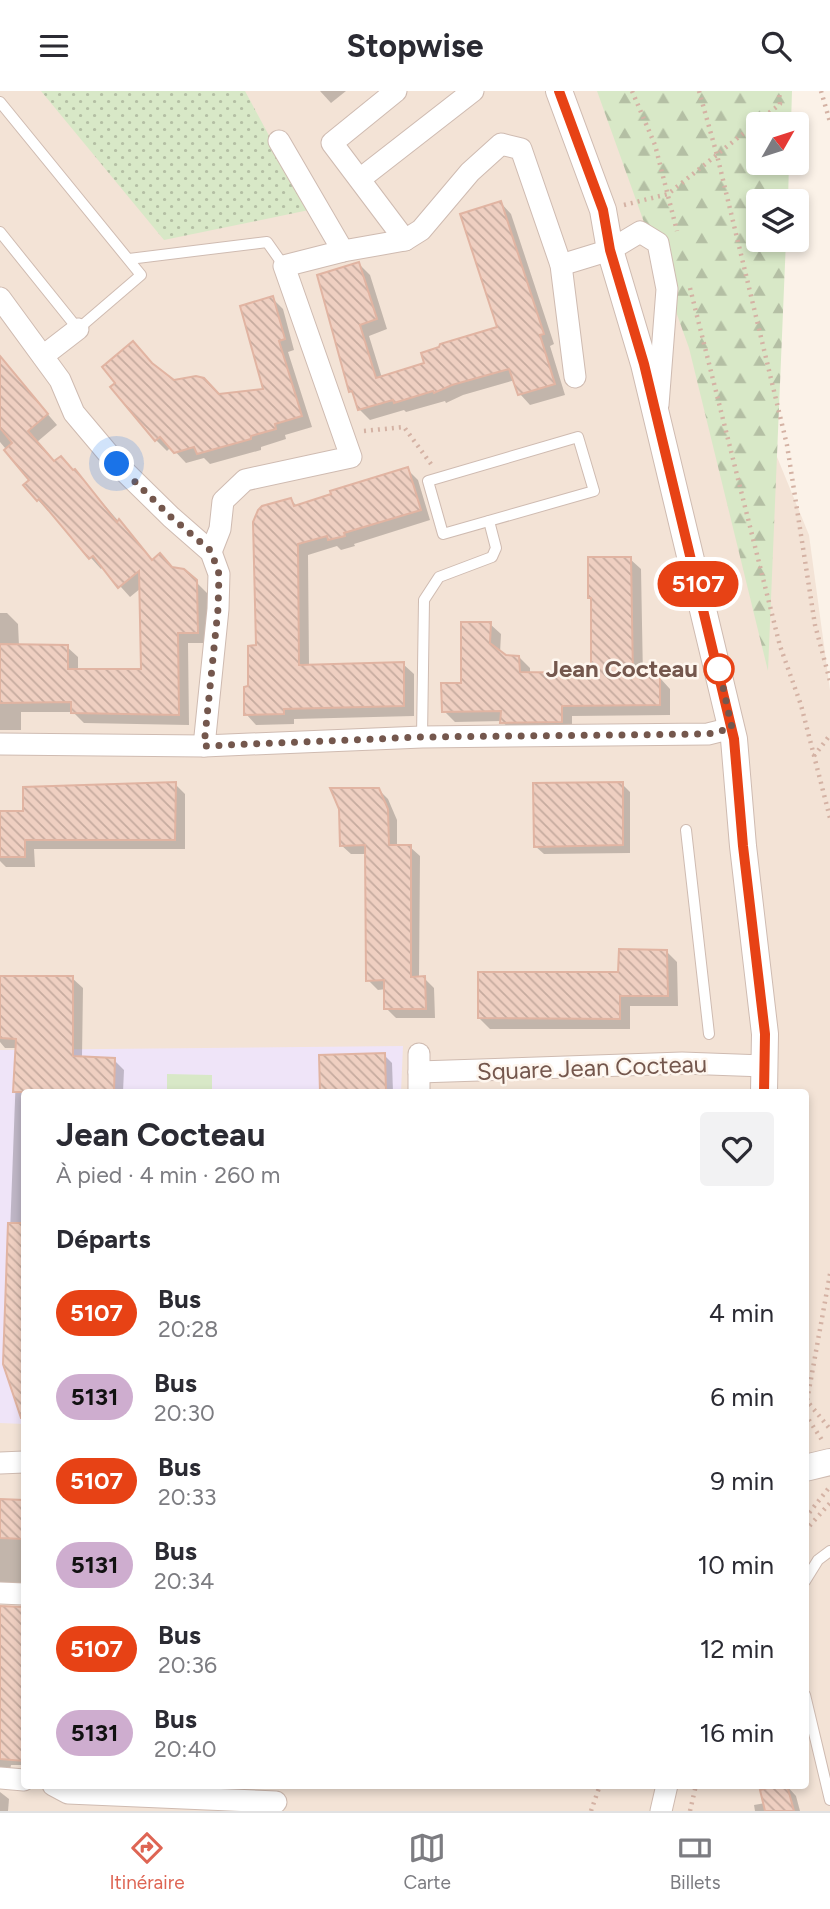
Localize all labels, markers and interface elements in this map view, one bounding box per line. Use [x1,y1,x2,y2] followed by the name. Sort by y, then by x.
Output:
[35,27,73,65] icon: menu
[347,27,483,65] text: Stopwise
[757,27,795,65] icon: search
[746,112,808,175] north arrow
[746,112,809,252] map controls
[746,189,809,252] button: layers
[99,446,134,481] your location
[649,561,747,607] line badge: 5107
[672,569,724,598] text: 5107
[546,654,698,683] place label: Jean Cocteau
[704,654,734,684] marker: Jean Cocteau
[476,1049,708,1086] street label: Square Jean Cocteau
[700,1112,774,1186] button: heart
[56,1115,265,1154] text: Jean Cocteau
[56,1161,280,1189] text: À pied · 4 min · 260 m
[56,1223,151,1255] text: Départs
[158,1283,201,1315] text: Bus
[709,1297,774,1329] text: 4 min
[70,1298,123,1327] text: 5107
[158,1315,218,1343] text: 20:28
[154,1367,197,1399] text: Bus
[710,1381,774,1413] text: 6 min
[71,1382,118,1411] text: 5131
[154,1399,215,1427] text: 20:30
[158,1451,201,1483] text: Bus
[710,1465,774,1497] text: 9 min
[70,1466,123,1495] text: 5107
[158,1483,216,1511] text: 20:33
[154,1535,197,1567] text: Bus
[698,1549,774,1581] text: 10 min
[71,1550,118,1579] text: 5131
[154,1567,214,1595] text: 20:34
[158,1619,201,1651] text: Bus
[700,1633,774,1665] text: 12 min
[70,1634,123,1663] text: 5107
[158,1651,217,1679] text: 20:36
[154,1703,197,1735] text: Bus
[699,1717,774,1749] text: 16 min
[71,1718,118,1747] text: 5131
[154,1735,216,1763] text: 20:40
[109,1829,185,1894] tab: Itinéraire
[403,1829,451,1894] tab: Carte
[670,1829,721,1894] tab: Billets

